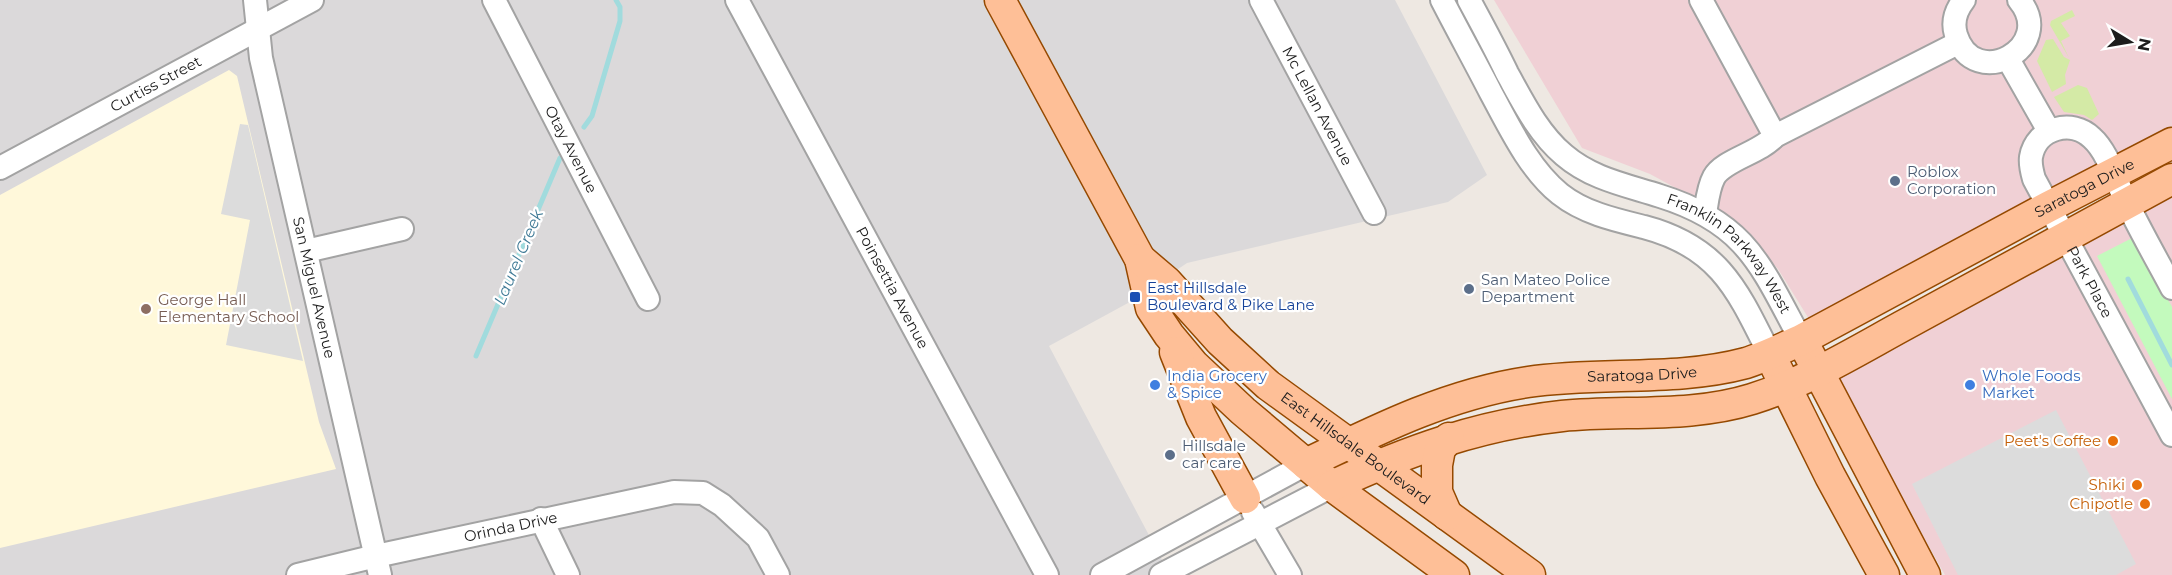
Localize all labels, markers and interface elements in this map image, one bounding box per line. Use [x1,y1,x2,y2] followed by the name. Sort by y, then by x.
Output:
[2100,12,2160,72] north arrow
[2134,37,2155,53] text: N
[1278,43,1357,169] street label: Mc Lellan Avenue
[107,51,204,116] street label: Curtiss Street
[541,102,602,196] street label: Otay Avenue
[2031,154,2137,222] street label: Saratoga Drive
[1907,162,1996,198] place label: Roblox Corporation
[1888,174,1902,188] marker: Roblox Corporation
[1664,189,1795,317] street label: Franklin Parkway West
[490,205,548,308] water label: Laurel Creek
[289,215,340,360] street label: San Miguel Avenue
[852,223,933,352] street label: Poinsettia Avenue
[2063,242,2117,321] street label: Park Place
[1481,270,1610,306] place label: San Mateo Police Department
[1147,278,1315,314] place label: East Hillsdale Boulevard & Pike Lane
[1462,282,1476,296] marker: San Mateo Police Department
[158,290,299,326] place label: George Hall Elementary School
[1128,290,1142,304] marker: East Hillsdale Boulevard & Pike Lane
[139,302,153,316] marker: George Hall Elementary School
[1587,362,1698,386] street label: Saratoga Drive
[1167,366,1268,402] place label: India Grocery & Spice
[1982,366,2081,402] place label: Whole Foods Market
[1148,378,1162,392] marker: India Grocery & Spice
[1963,378,1977,392] marker: Whole Foods Market
[1277,387,1434,509] street label: East Hillsdale Boulevard
[2004,431,2101,450] place label: Peet's Coffee
[2106,434,2120,448] marker: Peet's Coffee
[1182,436,1246,472] place label: Hillsdale car care
[1163,448,1177,462] marker: Hillsdale car care
[2089,475,2125,494] place label: Shiki
[2130,478,2144,492] marker: Shiki
[2069,494,2133,513] place label: Chipotle
[2138,497,2152,511] marker: Chipotle
[462,507,559,546] street label: Orinda Drive

